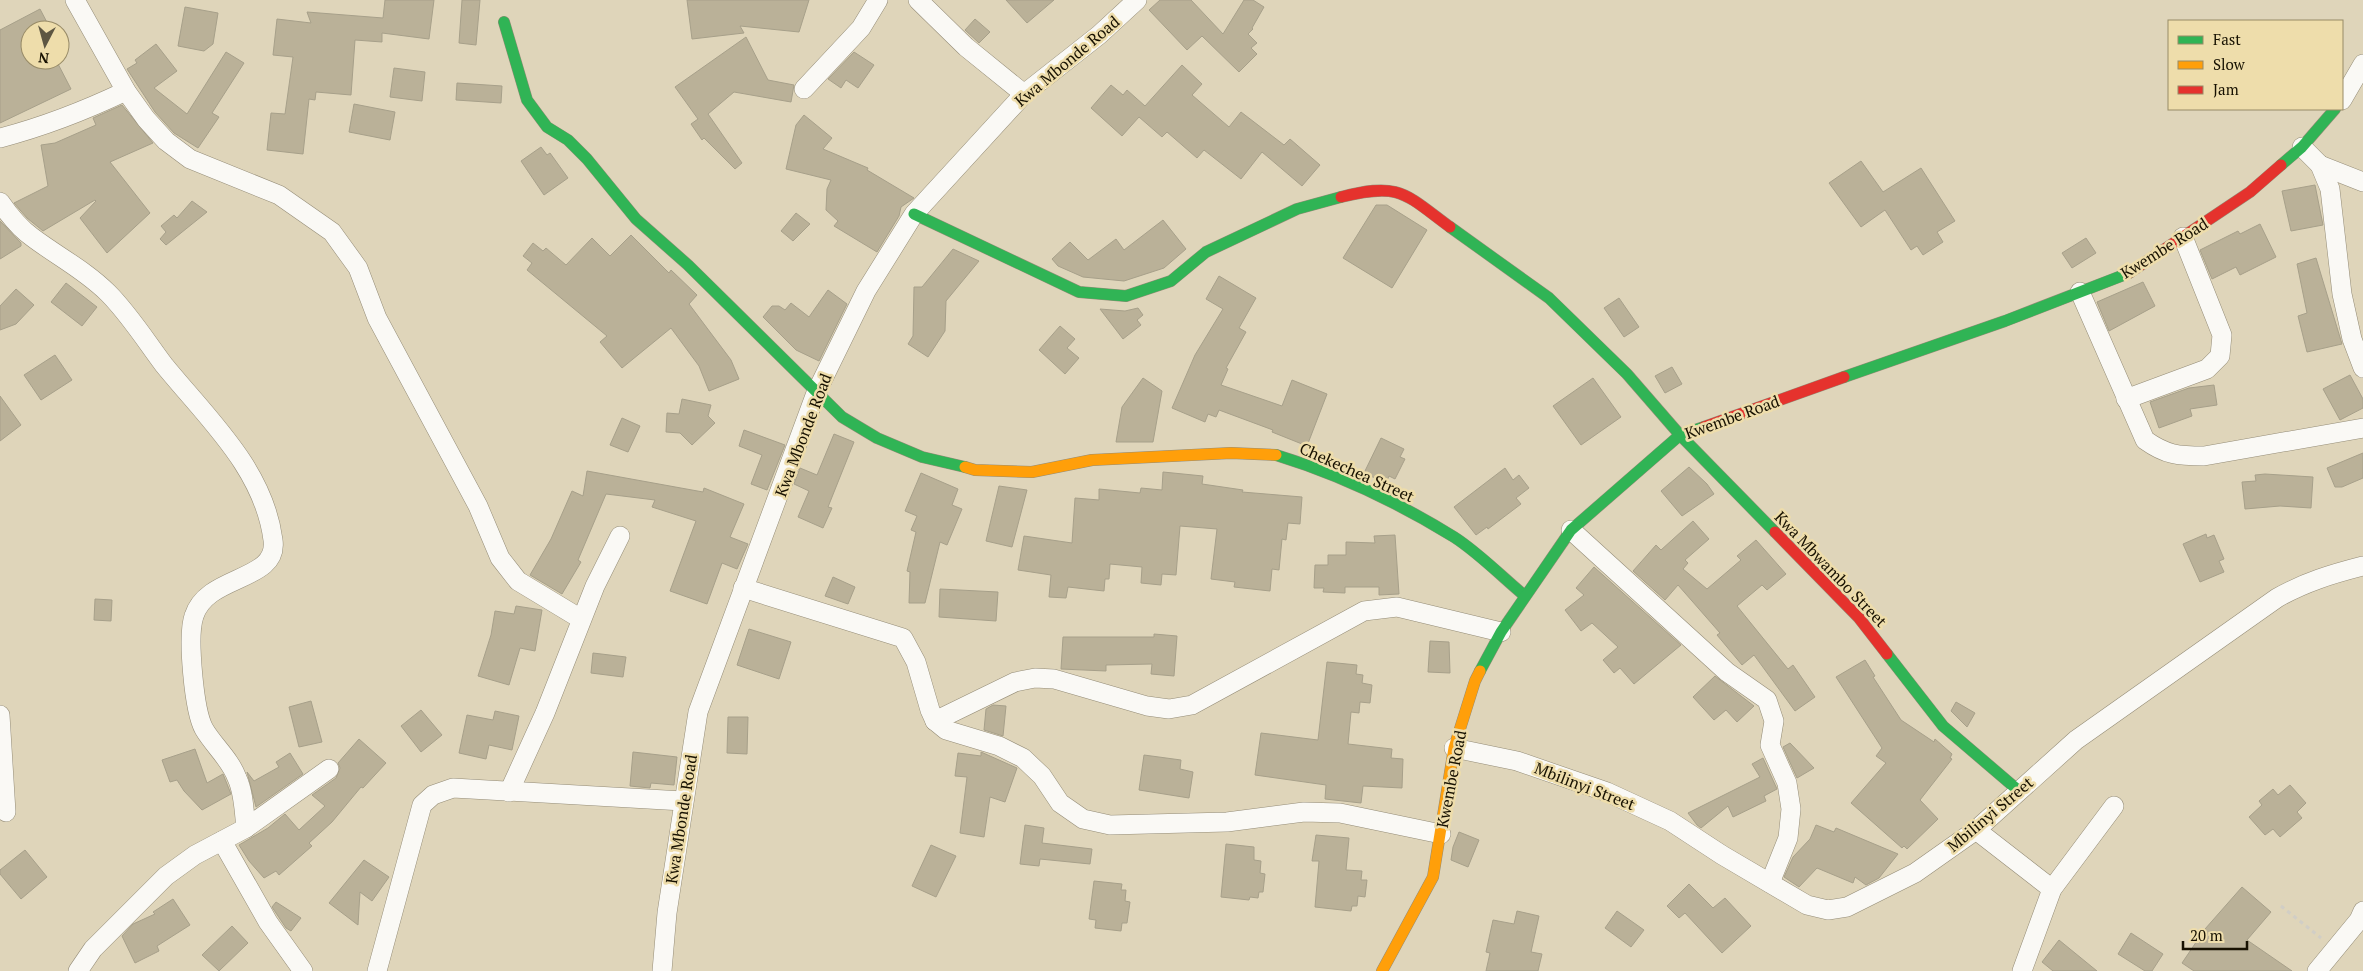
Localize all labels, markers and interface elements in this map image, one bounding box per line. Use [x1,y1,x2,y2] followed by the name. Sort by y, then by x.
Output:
[1010,11,1124,111] street label: Kwa Mbonde Road
[20,20,70,70] north arrow
[2168,20,2343,110] legend
[2213,29,2241,49] text: Fast
[37,48,50,68] text: N
[2213,54,2246,74] text: Slow
[2213,79,2239,99] text: Jam
[2116,212,2212,284] street label: Kwembe Road
[769,370,837,500] street label: Kwa Mbonde Road
[1682,390,1782,444] street label: Kwembe Road
[1296,437,1418,507] street label: Chekechea Street
[1770,506,1892,632] street label: Kwa Mbwambo Street
[1431,728,1471,830] street label: Kwembe Road
[660,753,702,885] street label: Kwa Mbonde Road
[1532,757,1638,815] street label: Mbilinyi Street
[1942,771,2038,857] street label: Mbilinyi Street
[2183,918,2247,950] scale bar
[2190,925,2223,945] text: 20 m

